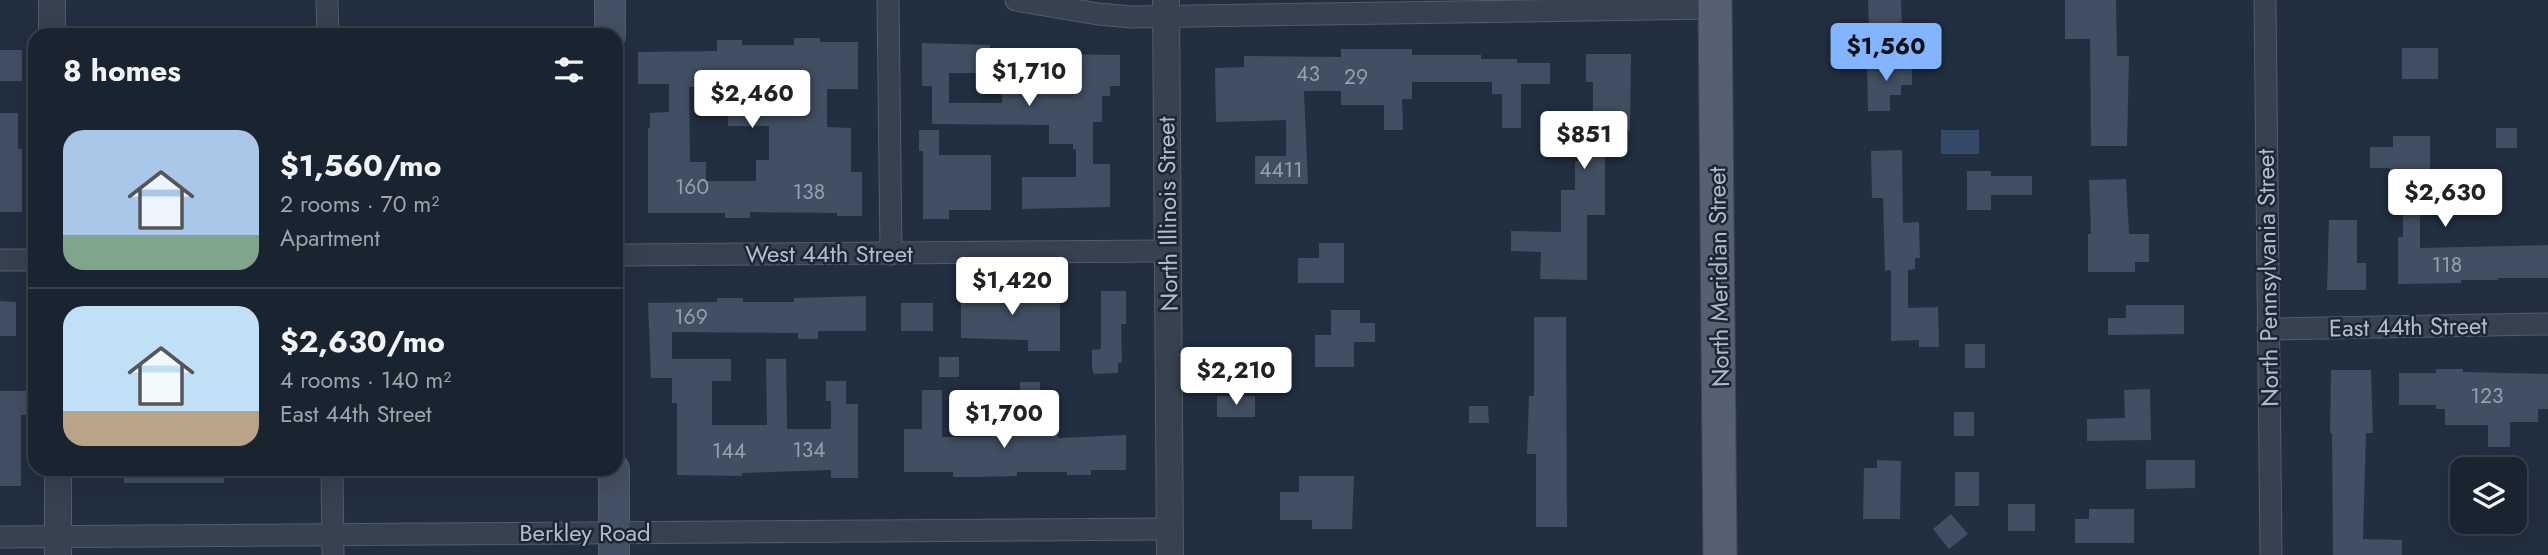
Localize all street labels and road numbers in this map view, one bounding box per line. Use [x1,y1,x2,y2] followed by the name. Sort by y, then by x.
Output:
[1148,116,1187,312] street label: North Illinois Street
[2248,148,2287,407] street label: North Pennsylvania Street
[1699,166,1738,387] street label: North Meridian Street
[745,236,913,271] street label: West 44th Street
[2329,308,2488,345] street label: East 44th Street
[519,515,651,550] street label: Berkley Road

